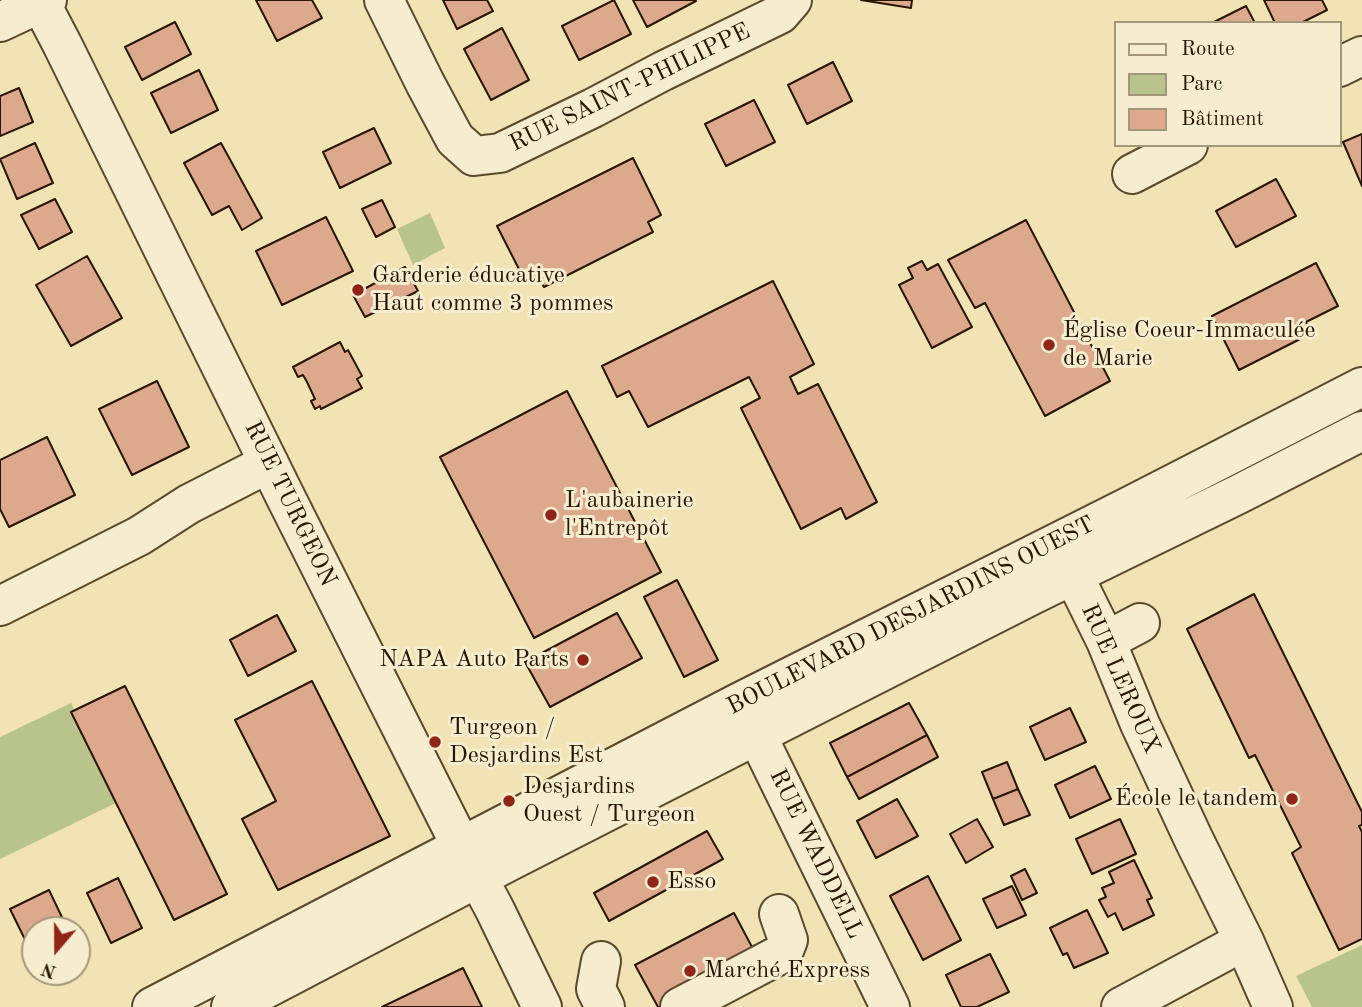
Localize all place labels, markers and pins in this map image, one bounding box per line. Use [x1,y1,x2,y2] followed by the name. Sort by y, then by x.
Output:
[372,262,613,318] place label: Garderie éducative Haut comme 3 pommes
[350,282,366,298] marker: Garderie éducative Haut comme 3 pommes
[1063,317,1315,373] place label: Église Coeur-Immaculée de Marie
[1041,337,1057,353] marker: Église Coeur-Immaculée de Marie
[565,487,693,543] place label: L'aubainerie l'Entrepôt
[543,507,559,523] marker: L'aubainerie l'Entrepôt
[379,646,569,674] place label: NAPA Auto Parts
[575,652,591,668] marker: NAPA Auto Parts
[449,714,603,770] place label: Turgeon / Desjardins Est
[427,734,443,750] marker: Turgeon / Desjardins Est
[523,773,695,829] place label: Desjardins Ouest / Turgeon
[1115,785,1278,813] place label: École le tandem
[1284,791,1300,807] marker: École le tandem
[501,793,517,809] marker: Desjardins Ouest / Turgeon
[667,868,716,896] place label: Esso
[645,874,661,890] marker: Esso
[704,957,870,985] place label: Marché Express
[682,963,698,979] marker: Marché Express

